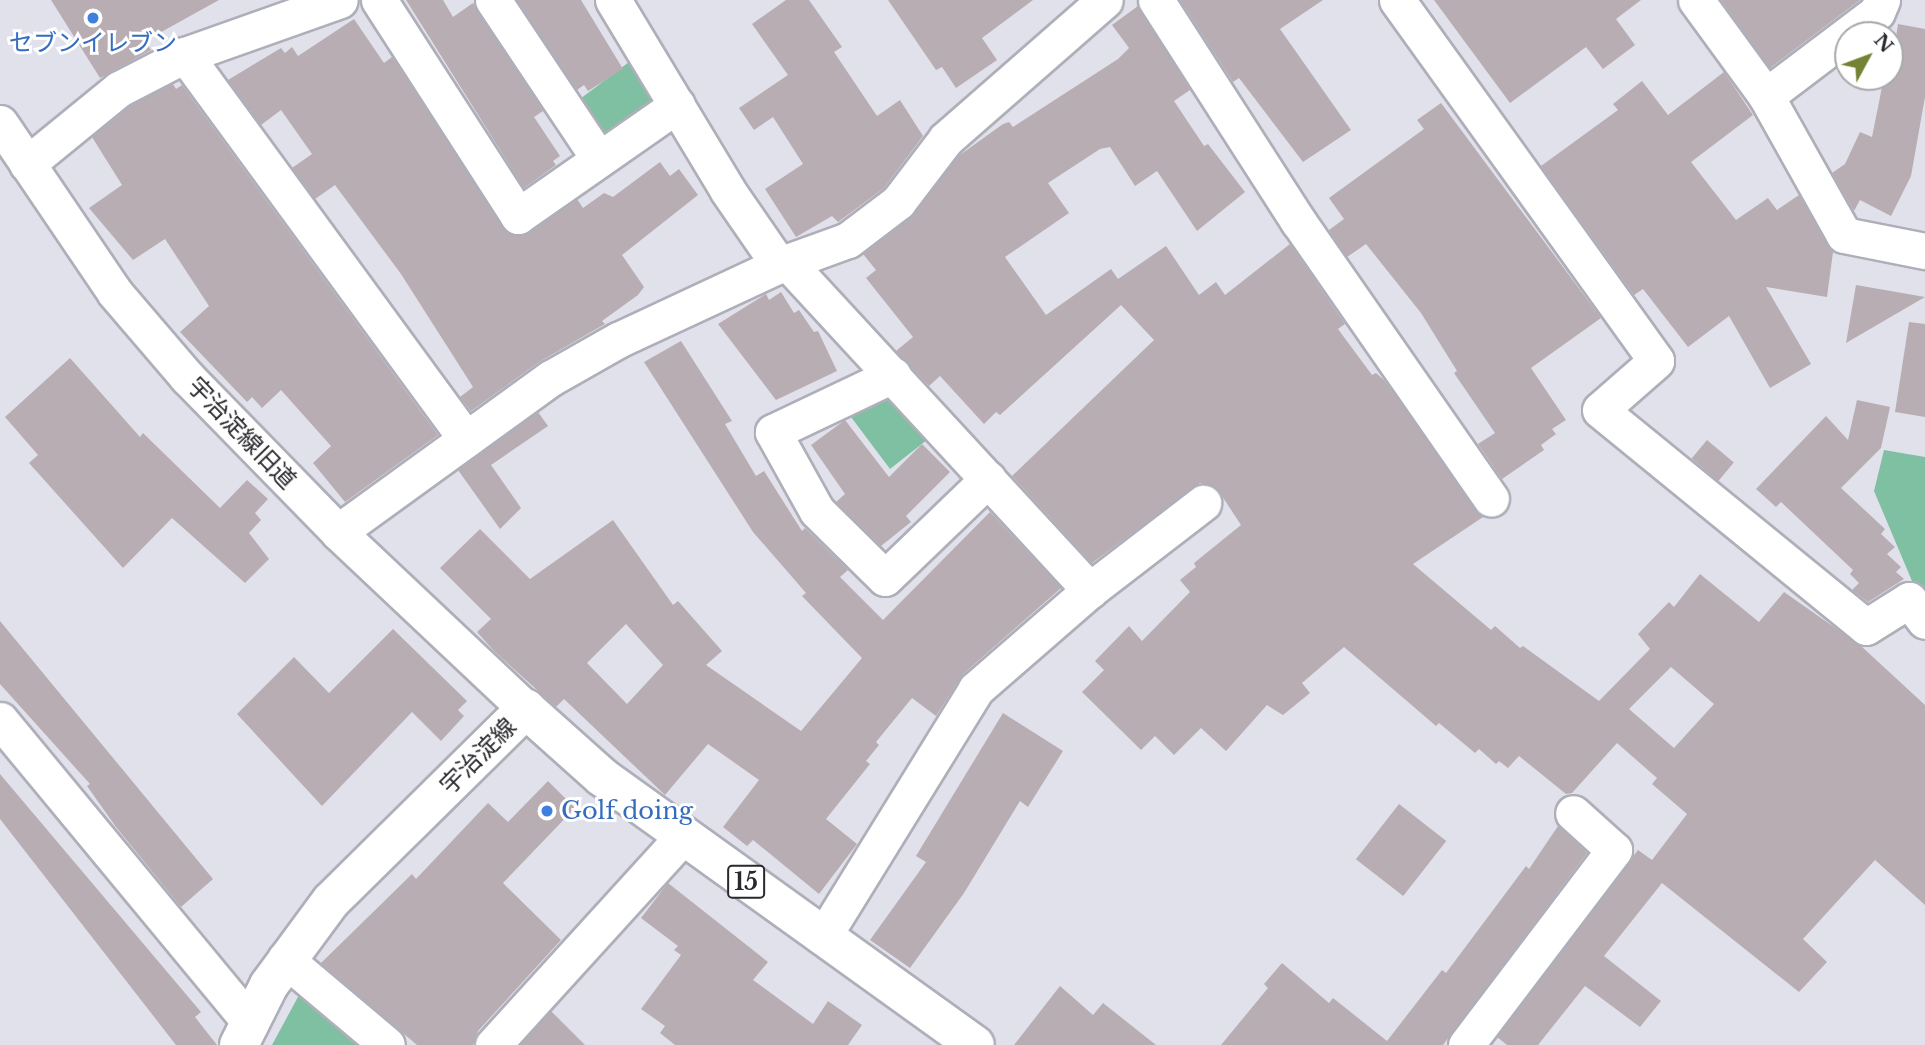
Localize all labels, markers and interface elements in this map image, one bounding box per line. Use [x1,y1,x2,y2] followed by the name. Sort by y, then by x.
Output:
[85,10,101,26] marker: セブンイレブン
[1834,21,1904,91] north arrow
[9,29,177,57] place label: セブンイレブン
[1869,29,1898,57] text: N
[182,371,302,495] street label: 宇治淀線旧道
[434,712,522,800] street label: 宇治淀線
[561,797,693,825] place label: Golf doing
[539,803,555,819] marker: Golf doing
[727,862,765,902] road number: 15

